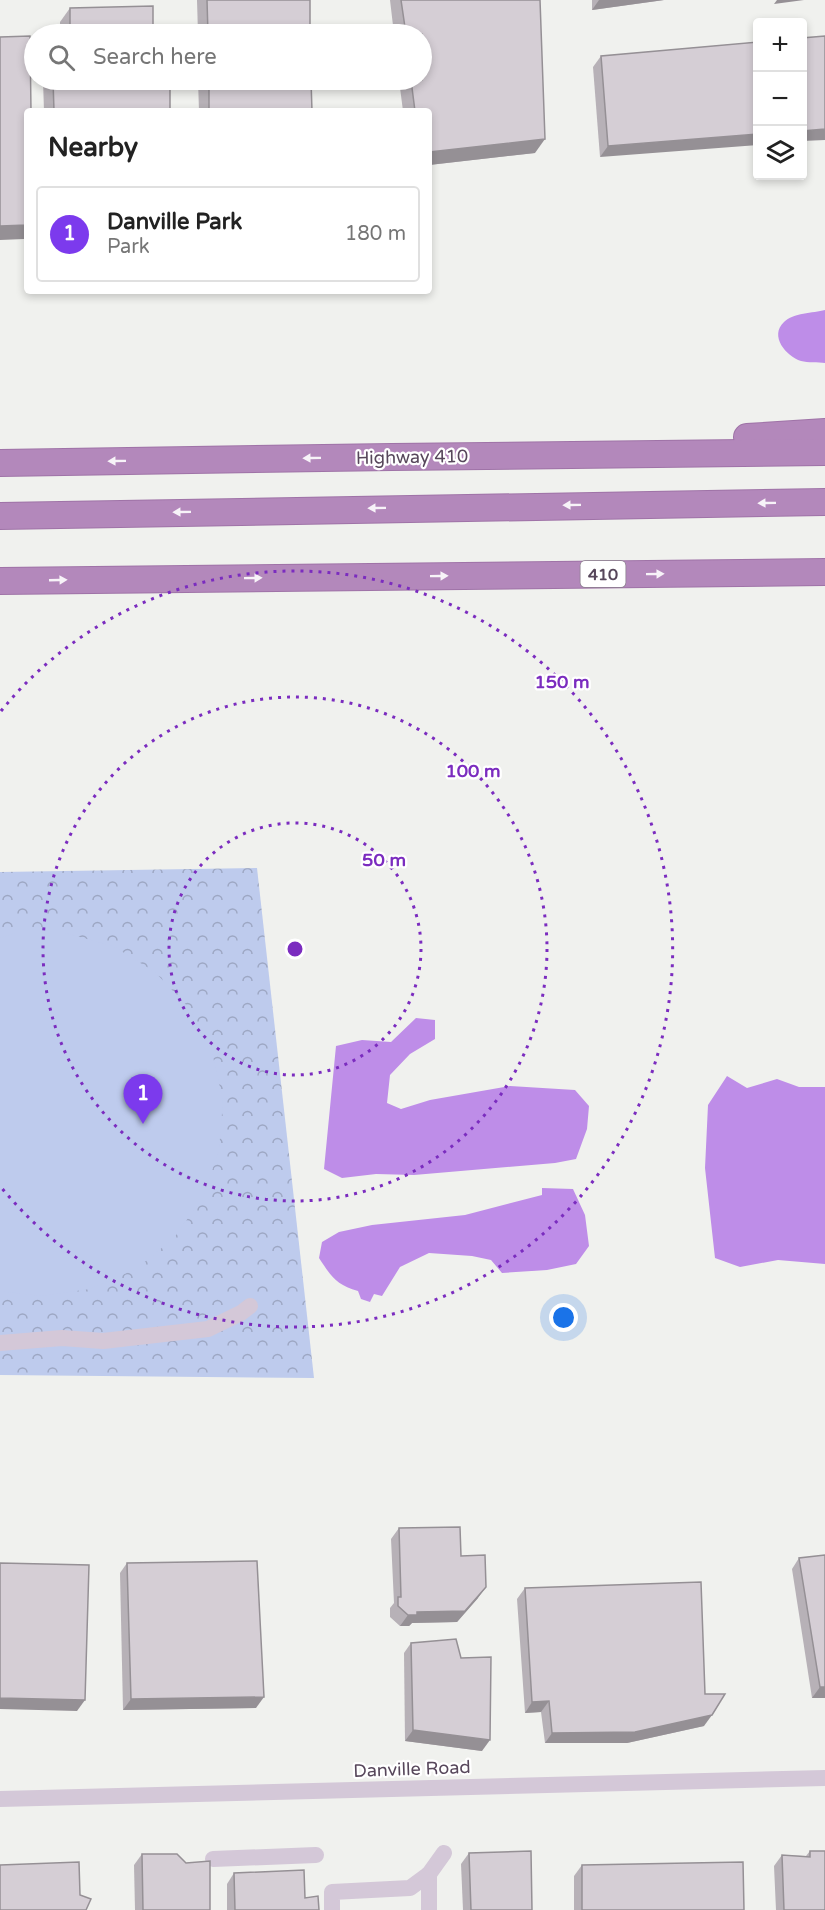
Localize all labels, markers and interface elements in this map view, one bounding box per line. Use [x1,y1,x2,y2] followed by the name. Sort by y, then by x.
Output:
[753,18,807,180] map controls
[753,18,807,72] button: +
[24,24,432,90] search box
[45,41,78,74] icon: search
[93,44,217,70] text: Search here
[753,72,807,126] button: −
[753,126,807,180] button: layers
[48,132,138,163] text: Nearby
[107,209,242,235] text: Danville Park
[63,222,76,246] text: 1
[345,222,406,246] text: 180 m
[107,235,150,259] text: Park
[356,445,468,469] street label: Highway 410
[303,453,322,463] one-way arrow
[108,457,127,466] one-way arrow
[757,498,776,508] one-way arrow
[562,501,581,510] one-way arrow
[367,503,386,513] one-way arrow
[172,507,191,517] one-way arrow
[580,561,626,587] road number: 410
[646,569,665,579] one-way arrow
[430,571,449,581] one-way arrow
[244,573,263,582] one-way arrow
[49,575,68,584] one-way arrow
[534,671,590,693] text: 150 m
[445,760,501,782] text: 100 m
[362,849,406,871] text: 50 m
[285,939,305,959] centre of rings
[124,1074,162,1124] pin: 1
[549,1303,578,1332] your location
[353,1756,471,1782] street label: Danville Road

